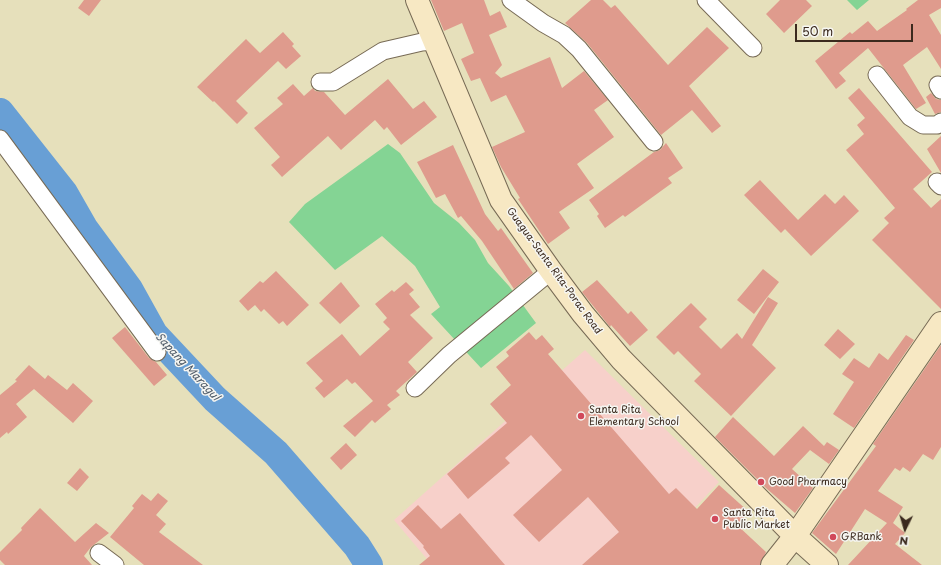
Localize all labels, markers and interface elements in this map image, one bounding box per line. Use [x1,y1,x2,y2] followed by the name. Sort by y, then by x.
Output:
[797,16,915,42] scale bar
[802,22,833,40] text: 50 m
[504,205,604,337] street label: Guagua-Santa Rita-Porac Road
[152,330,222,404] water label: Sapang Maragul
[589,404,679,428] place label: Santa Rita Elementary School
[576,411,586,421] marker: Santa Rita Elementary School
[769,476,847,488] place label: Good Pharmacy
[756,477,766,487] marker: Good Pharmacy
[723,507,790,530] place label: Santa Rita Public Market
[885,509,925,549] north arrow
[710,514,720,524] marker: Santa Rita Public Market
[841,531,882,543] place label: GRBank
[828,532,838,542] marker: GRBank
[899,533,909,550] text: N

